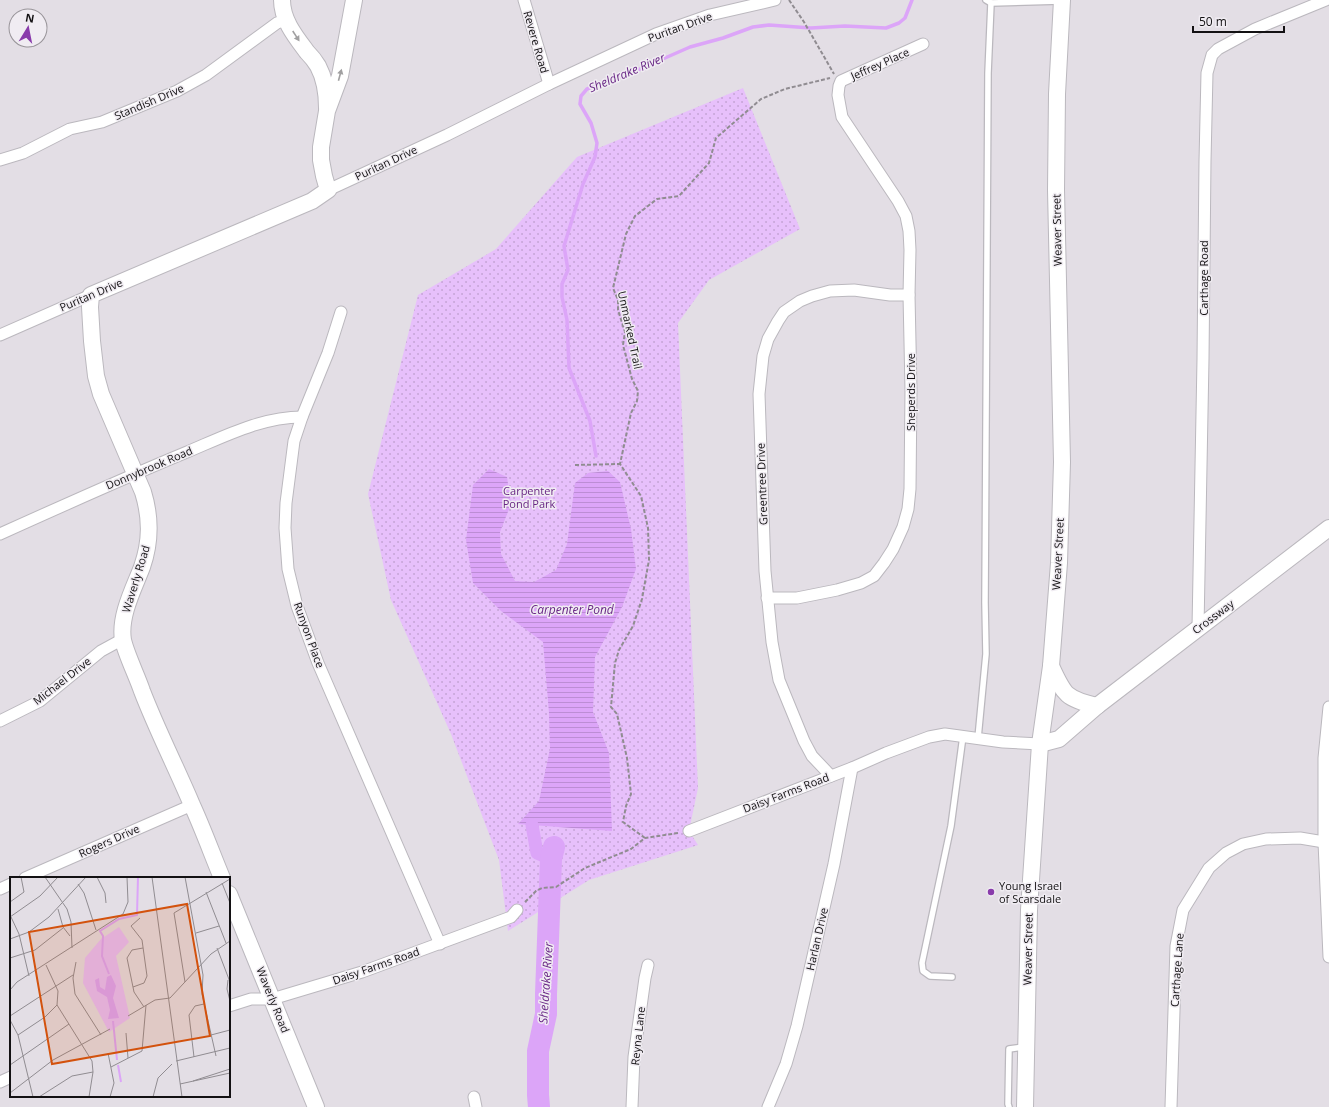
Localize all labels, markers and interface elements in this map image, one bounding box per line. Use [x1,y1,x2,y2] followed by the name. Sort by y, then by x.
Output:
[8,8,48,48] north arrow
[646,8,714,45] street label: Puritan Drive
[1193,8,1284,34] scale bar
[24,9,36,26] text: N
[520,9,553,75] street label: Revere Road
[1199,13,1227,30] text: 50 m
[292,30,299,41] one-way arrow
[847,44,911,84] street label: Jeffrey Place
[586,48,669,96] water label: Sheldrake River
[338,68,344,81] one-way arrow
[112,80,186,123] street label: Standish Drive
[352,142,419,184] street label: Puritan Drive
[1048,194,1065,266] street label: Weaver Street
[1196,240,1211,316] street label: Carthage Road
[57,275,125,315] street label: Puritan Drive
[615,290,646,370] street label: Unmarked Trail
[903,353,918,431] street label: Sheperds Drive
[103,442,195,493] street label: Donnybrook Road
[753,443,770,525] street label: Greentree Drive
[503,483,556,511] park label: Carpenter Pond Park
[1048,517,1067,590] street label: Weaver Street
[118,543,153,614] street label: Waverly Road
[1189,596,1237,637] street label: Crossway
[291,600,328,670] street label: Runyon Place
[530,601,615,618] water label: Carpenter Pond
[30,653,94,708] street label: Michael Drive
[741,769,831,816] street label: Daisy Farms Road
[76,820,142,861] street label: Rogers Drive
[10,877,230,1097] inset map
[999,878,1062,906] place label: Young Israel of Scarsdale
[986,887,996,897] marker: Young Israel of Scarsdale
[802,906,831,972] street label: Harlan Drive
[1019,913,1036,985] street label: Weaver Street
[1166,932,1187,1007] street label: Carthage Lane
[534,940,557,1024] water label: Sheldrake River
[330,944,421,987] street label: Daisy Farms Road
[253,965,293,1035] street label: Waverly Road
[627,1006,648,1066] street label: Reyna Lane

